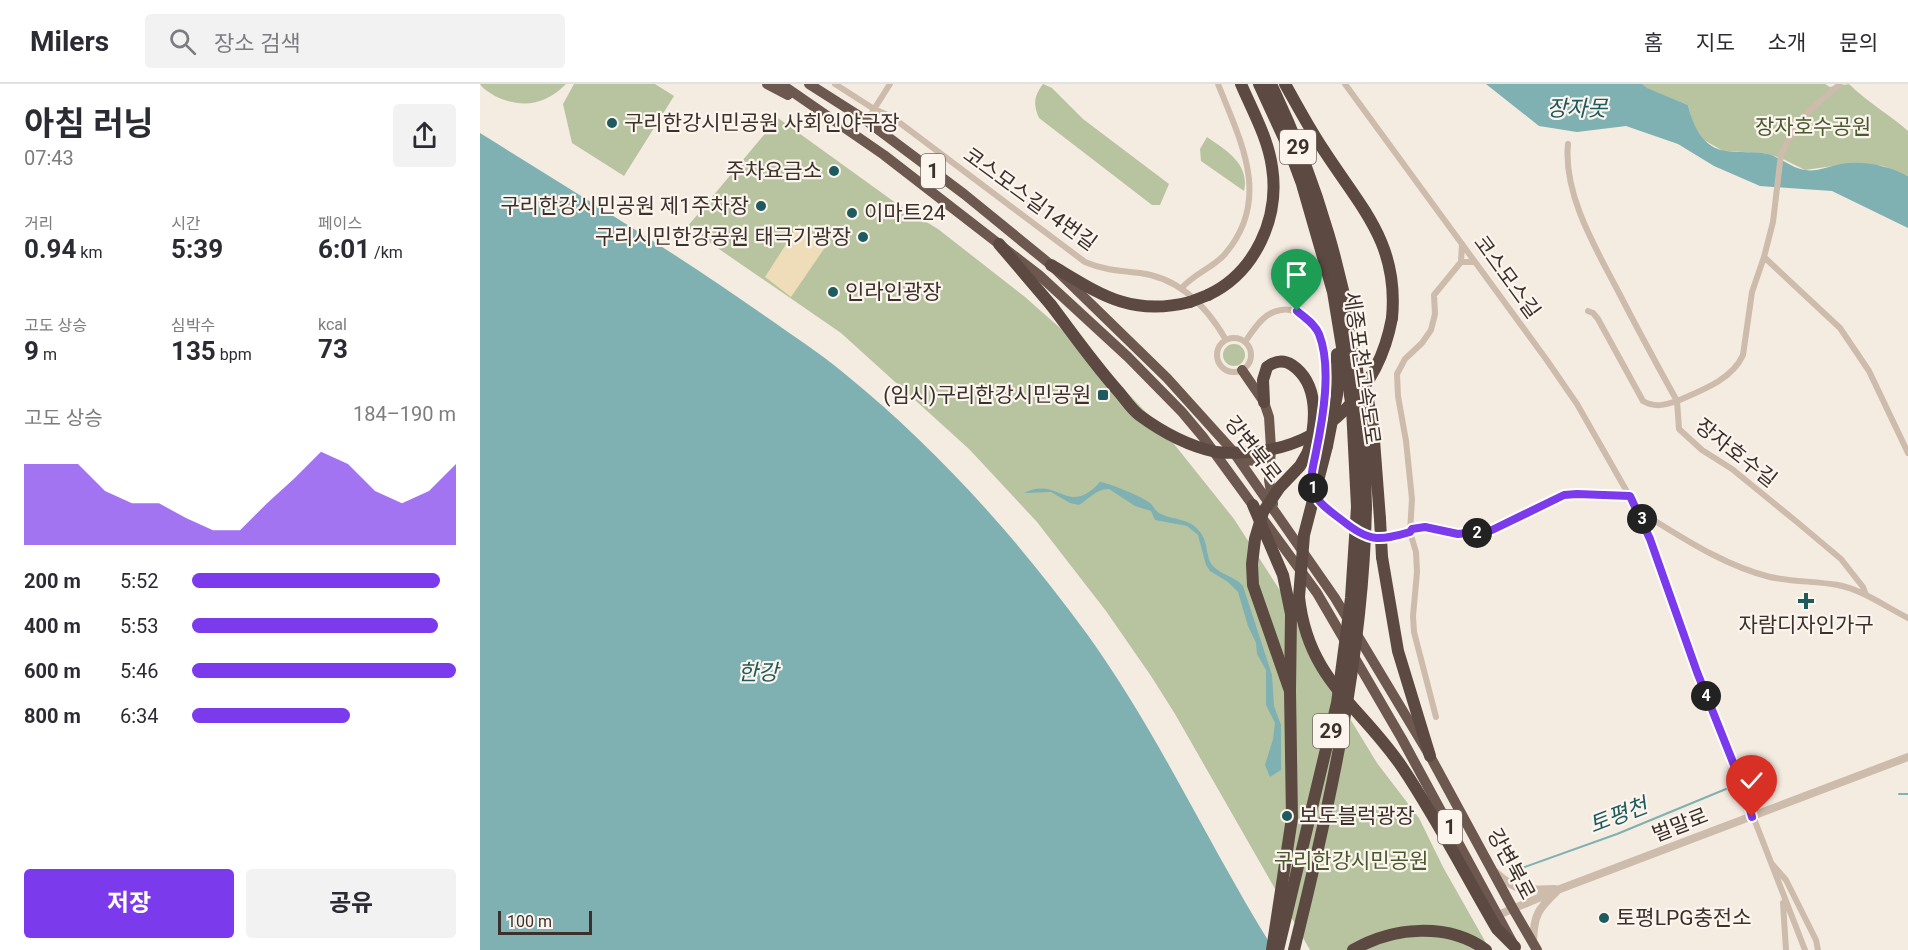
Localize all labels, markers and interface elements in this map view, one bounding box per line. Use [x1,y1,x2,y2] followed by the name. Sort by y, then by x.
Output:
[145,14,565,68] search box
[30,25,109,58] text: Milers
[166,25,199,58] icon: search
[214,31,301,56] text: 장소 검색
[1644,31,1663,55] text: 홈
[1696,31,1735,55] text: 지도
[1768,31,1806,55] text: 소개
[1839,31,1878,55] text: 문의
[1547,96,1609,121] water label: 장자못
[24,104,154,143] text: 아침 러닝
[393,104,456,167] button: share
[624,111,900,135] place label: 구리한강시민공원 사회인야구장
[1755,115,1871,139] park label: 장자호수공원
[605,116,619,130] marker: 구리한강시민공원 사회인야구장
[1280,130,1316,164] road number: 29
[959,143,1101,255] street label: 코스모스길14번길
[24,146,74,170] text: 07:43
[921,154,945,188] road number: 1
[725,159,822,183] place label: 주차요금소
[827,164,841,178] marker: 주차요금소
[500,194,749,218] place label: 구리한강시민공원 제1주차장
[754,199,768,213] marker: 구리한강시민공원 제1주차장
[864,201,946,225] place label: 이마트24
[845,206,859,220] marker: 이마트24
[24,214,53,233] text: 거리
[171,214,200,233] text: 시간
[318,214,362,233] text: 페이스
[595,225,851,249] place label: 구리시민한강공원 태극기광장
[856,230,870,244] marker: 구리시민한강공원 태극기광장
[1469,231,1545,323] street label: 코스모스길
[24,234,76,264] text: 0.94
[171,234,223,264] text: 5:39
[318,234,370,264] text: 6:01
[76,243,102,262] text: km
[370,243,403,262] text: /km
[1271,249,1322,311] pin
[1280,258,1313,291] icon: arrive
[845,280,942,304] place label: 인라인광장
[826,285,840,299] marker: 인라인광장
[1339,290,1385,446] street label: 세종포천고속도로
[318,315,347,334] text: kcal
[24,316,87,335] text: 고도 상승
[171,316,215,335] text: 심박수
[318,334,348,364] text: 73
[24,336,39,366] text: 9
[171,336,216,366] text: 135
[39,345,57,364] text: m
[216,345,252,364] text: bpm
[883,383,1091,407] place label: (임시)구리한강시민공원
[1096,388,1110,402] marker: (임시)구리한강시민공원
[353,402,456,426] text: 184–190 m
[24,406,103,430] text: 고도 상승
[1220,411,1286,487] street label: 강변북로
[1691,414,1781,492] street label: 장자호수길
[1298,473,1328,503] pin: 1
[1308,478,1318,497] text: 1
[1627,504,1657,534] pin: 3
[1637,509,1647,528] text: 3
[1462,518,1492,548] pin: 2
[1472,523,1482,542] text: 2
[24,569,81,593] text: 200 m
[120,569,159,593] text: 5:52
[1797,592,1815,610] marker: 자람디자인가구
[1738,613,1874,637] place label: 자람디자인가구
[24,614,81,638] text: 400 m
[120,614,159,638] text: 5:53
[24,659,81,683] text: 600 m
[120,659,159,683] text: 5:46
[738,660,781,685] water label: 한강
[1691,681,1721,711] pin: 4
[1701,686,1711,705] text: 4
[24,704,81,728] text: 800 m
[120,704,159,728] text: 6:34
[1313,714,1349,748] road number: 29
[1726,755,1777,817] pin
[1735,764,1768,797] icon: check
[1585,792,1654,838] water label: 토평천
[1649,803,1711,847] street label: 벌말로
[1299,804,1415,828] place label: 보도블럭광장
[1280,809,1294,823] marker: 보도블럭광장
[1438,810,1462,844] road number: 1
[1482,824,1540,904] street label: 강변북로
[1274,849,1428,873] park label: 구리한강시민공원
[24,869,234,938] button: 저장
[246,869,456,938] button: 공유
[1616,906,1751,930] place label: 토평LPG충전소
[498,908,592,936] scale bar
[1597,911,1611,925] marker: 토평LPG충전소
[507,912,552,931] text: 100 m

